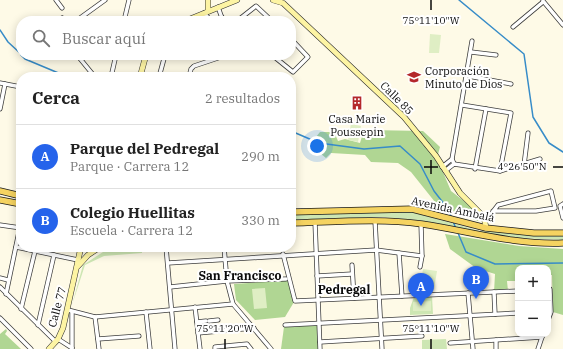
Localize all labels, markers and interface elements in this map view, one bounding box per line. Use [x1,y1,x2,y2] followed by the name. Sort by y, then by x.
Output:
[402,14,460,27] text: 75°11'10"W
[16,16,296,60] search box
[30,27,52,49] icon: search
[62,29,146,48] text: Buscar aquí
[425,64,502,91] place label: Corporación Minuto de Dios
[406,69,422,85] school or university icon: Corporación Minuto de Dios
[377,78,417,118] street label: Calle 85
[32,87,80,109] text: Cerca
[205,90,280,107] text: 2 resultados
[349,95,365,111] building icon: Casa Marie Poussepin
[329,112,385,139] place label: Casa Marie Poussepin
[307,136,327,156] your location
[70,139,219,158] text: Parque del Pedregal
[40,148,50,165] text: A
[241,148,280,165] text: 290 m
[70,158,189,175] text: Parque · Carrera 12
[498,160,547,173] text: 4°26'50"N
[410,193,496,225] street label: Avenida Ambalá
[70,203,195,222] text: Colegio Huellitas
[40,212,50,229] text: B
[241,212,280,229] text: 330 m
[70,222,193,239] text: Escuela · Carrera 12
[515,265,551,337] map controls
[515,265,551,301] button: +
[463,266,489,299] pin: B
[198,268,282,283] district label: San Francisco
[408,273,434,306] pin: A
[318,282,370,297] district label: Pedregal
[45,285,69,329] street label: Calle 77
[515,301,551,337] button: −
[196,322,254,335] text: 75°11'20"W
[402,322,460,335] text: 75°11'10"W

